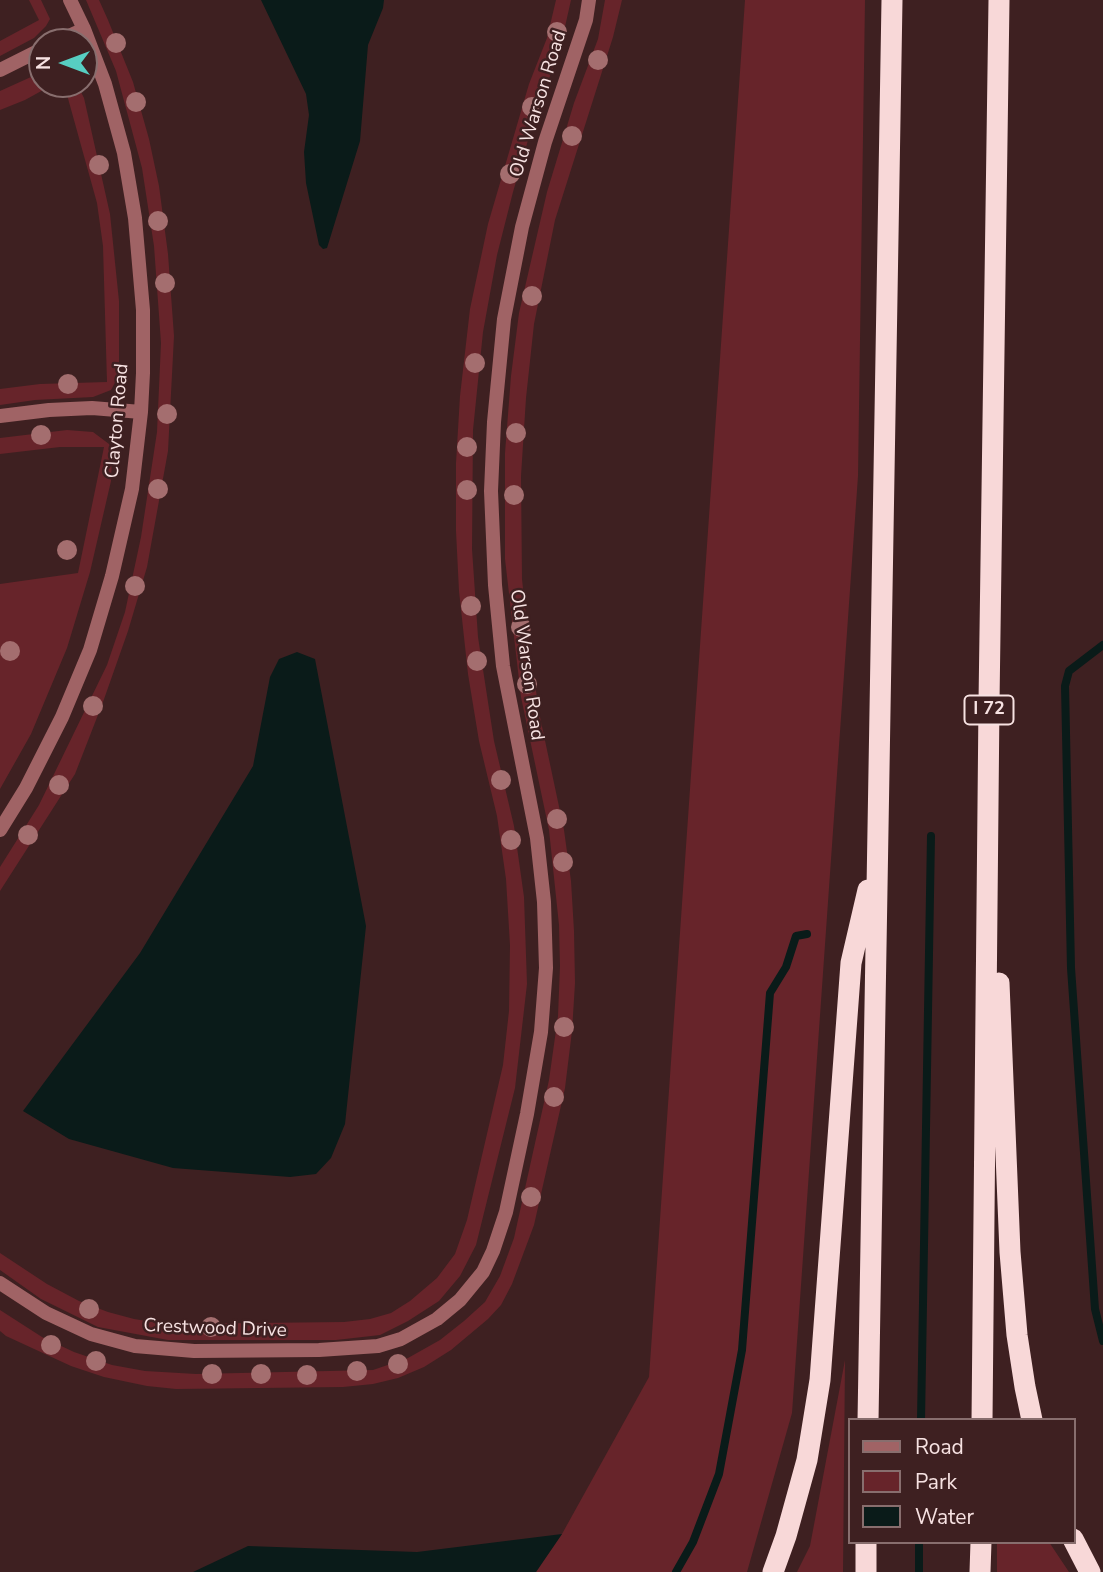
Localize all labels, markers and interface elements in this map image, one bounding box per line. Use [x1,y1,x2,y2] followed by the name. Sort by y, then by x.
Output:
[28,28,98,98] north arrow
[506,28,572,180] street label: Old Warson Road
[31,56,57,70] text: N
[102,363,134,479] street label: Clayton Road
[504,588,548,742] street label: Old Warson Road
[964,696,1014,724] road number: I 72
[143,1315,287,1343] street label: Crestwood Drive
[848,1418,1075,1544] legend
[915,1433,964,1461] text: Road
[915,1468,957,1496] text: Park
[915,1503,974,1531] text: Water

